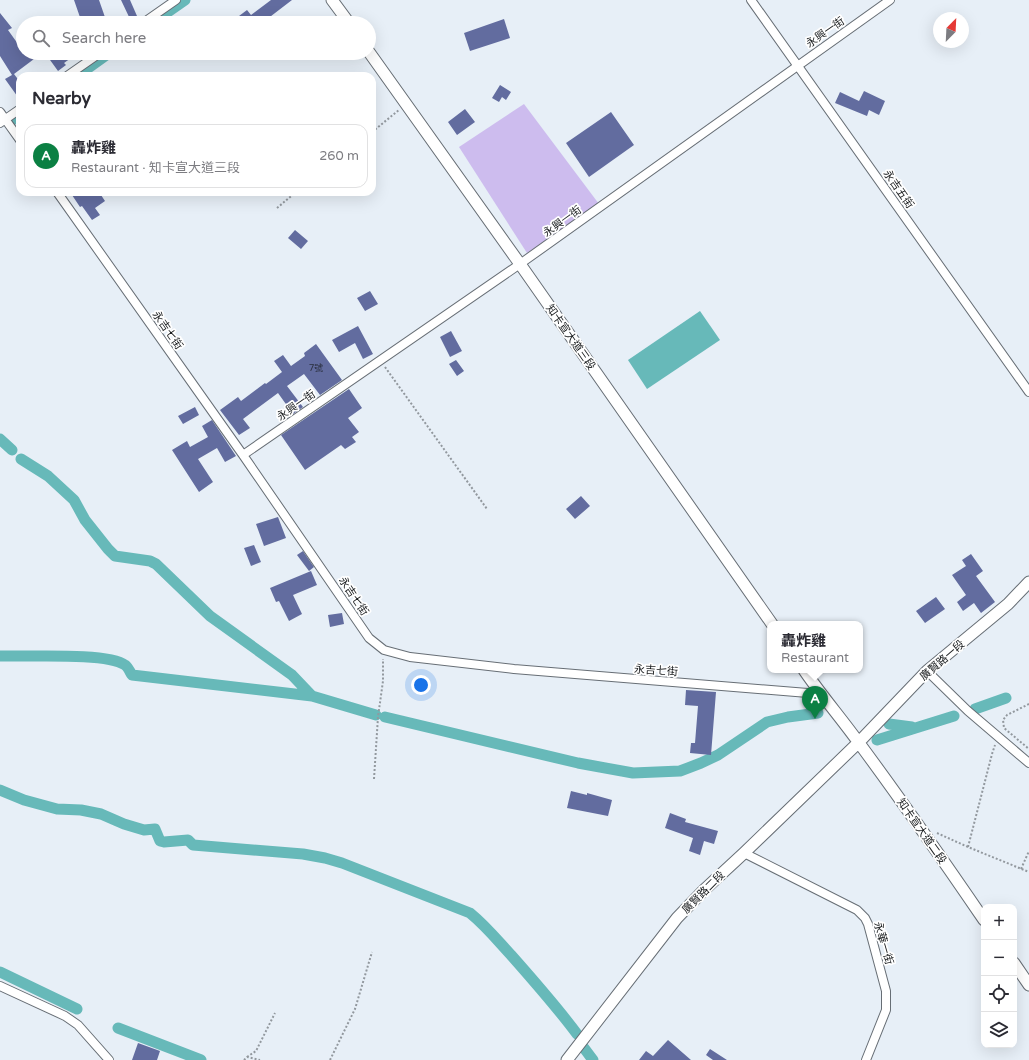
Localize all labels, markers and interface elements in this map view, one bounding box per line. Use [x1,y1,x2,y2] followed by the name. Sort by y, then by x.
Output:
[933,12,969,48] north arrow
[804,14,847,50] street label: 永興一街
[16,16,376,60] search box
[30,27,52,49] icon: search
[62,29,146,47] text: Search here
[32,88,91,109] text: Nearby
[71,139,116,157] text: 轟炸雞
[41,148,51,164] text: A
[319,148,359,164] text: 260 m
[71,160,240,176] text: Restaurant · 知卡宣大道三段
[881,168,917,211] street label: 永吉五街
[541,203,584,240] street label: 永興一街
[543,302,598,373] street label: 知卡宣大道三段
[150,309,186,352] street label: 永吉七街
[309,363,323,374] house number: 7號
[275,387,318,423] street label: 永興一街
[336,574,371,618] street label: 永吉七街
[767,621,863,673] popup
[781,632,826,650] text: 轟炸雞
[917,637,967,683] street label: 廣賢路一段
[781,650,849,666] text: Restaurant
[634,662,678,679] street label: 永吉七街
[411,675,431,695] your location
[802,686,828,719] pin: A
[894,796,949,867] street label: 知卡宣大道二段
[679,868,727,916] street label: 廣賢路二段
[981,904,1017,1048] map controls
[981,904,1017,940] button: +
[871,920,896,966] street label: 永華一街
[981,940,1017,976] button: −
[981,976,1017,1012] button: locate
[981,1012,1017,1048] button: layers

